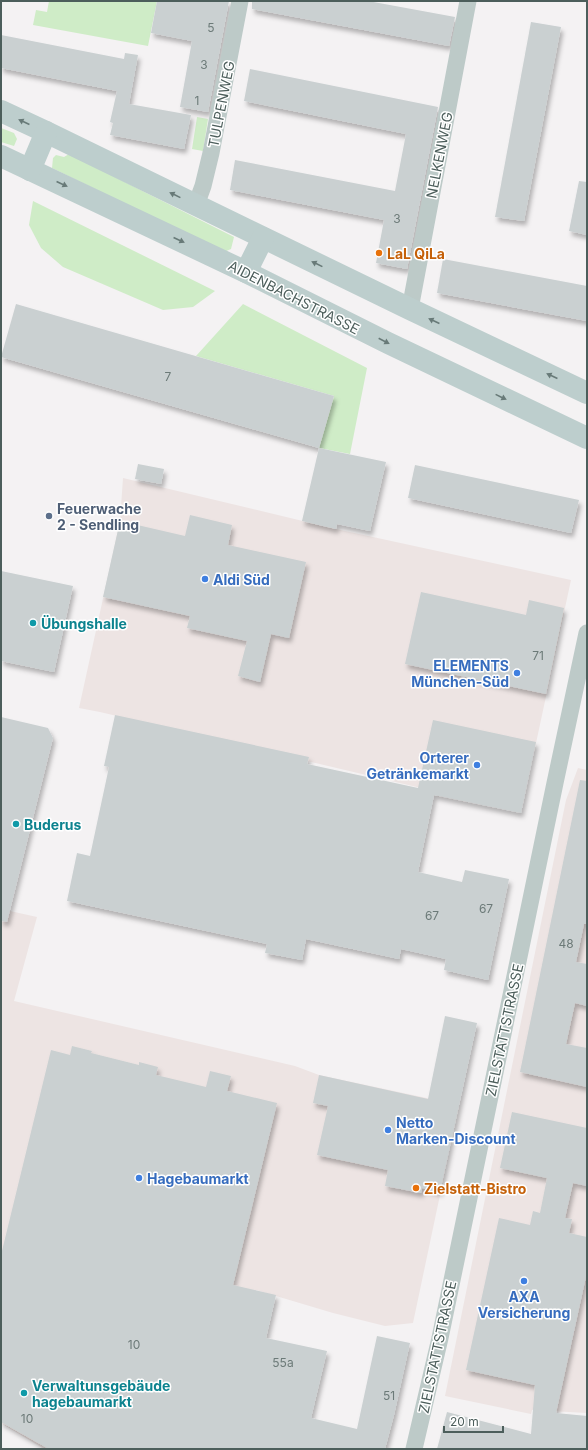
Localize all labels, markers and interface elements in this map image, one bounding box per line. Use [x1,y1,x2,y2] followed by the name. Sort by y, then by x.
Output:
[207,20,215,35] house number: 5
[200,57,208,72] house number: 3
[204,59,238,149] street label: TULPENWEG
[195,93,199,108] house number: 1
[422,110,456,200] street label: NELKENWEG
[17,118,29,124] one-way arrow
[56,181,67,187] one-way arrow
[170,192,181,198] one-way arrow
[393,211,401,226] house number: 3
[173,237,185,243] one-way arrow
[387,245,445,262] place label: LaL QiLa
[374,248,384,258] marker: LaL QiLa
[226,257,362,337] street label: AIDENBACHSTRASSE
[311,261,323,267] one-way arrow
[429,318,440,324] one-way arrow
[378,338,389,344] one-way arrow
[165,369,172,384] house number: 7
[546,373,557,379] one-way arrow
[495,394,506,400] one-way arrow
[57,500,141,533] place label: Feuerwache 2 - Sendling
[44,511,54,521] marker: Feuerwache 2 - Sendling
[213,571,270,588] place label: Aldi Süd
[200,574,210,584] marker: Aldi Süd
[41,615,127,632] place label: Übungshalle
[28,618,38,628] marker: Übungshalle
[532,648,544,663] house number: 71
[411,657,509,690] place label: ELEMENTS München-Süd
[512,668,522,678] marker: ELEMENTS München-Süd
[366,749,469,782] place label: Orterer Getränkemarkt
[472,760,482,770] marker: Orterer Getränkemarkt
[24,816,82,833] place label: Buderus
[11,819,21,829] marker: Buderus
[479,901,493,916] house number: 67
[425,908,439,923] house number: 67
[558,936,574,951] house number: 48
[482,962,526,1098] street label: ZIELSTATTSTRASSE
[396,1114,516,1147] place label: Netto Marken-Discount
[383,1125,393,1135] marker: Netto Marken-Discount
[147,1170,249,1187] place label: Hagebaumarkt
[134,1173,144,1183] marker: Hagebaumarkt
[424,1180,527,1197] place label: Zielstatt-Bistro
[411,1183,421,1193] marker: Zielstatt-Bistro
[519,1276,529,1286] marker: AXA Versicherung
[415,1279,459,1415] street label: ZIELSTATTSTRASSE
[478,1288,570,1321] place label: AXA Versicherung
[128,1337,140,1352] house number: 10
[272,1355,294,1370] house number: 55a
[32,1377,170,1410] place label: Verwaltunsgebäude hagebaumarkt
[19,1388,29,1398] marker: Verwaltunsgebäude hagebaumarkt
[383,1388,395,1403] house number: 51
[444,1408,503,1434] scale bar
[21,1411,33,1426] house number: 10
[450,1414,479,1429] text: 20 m

